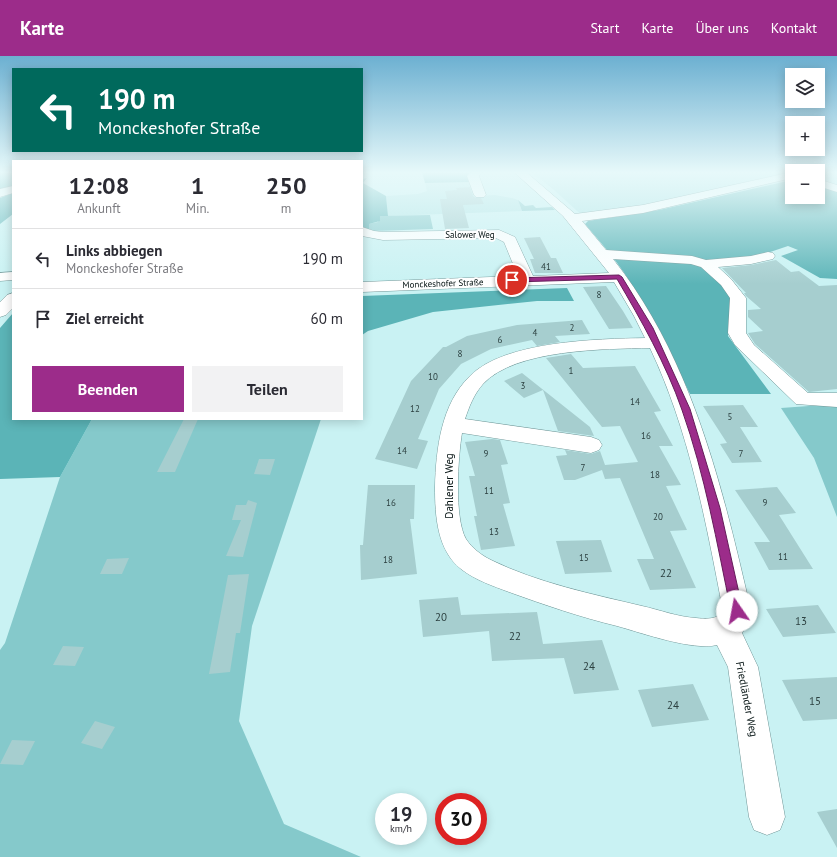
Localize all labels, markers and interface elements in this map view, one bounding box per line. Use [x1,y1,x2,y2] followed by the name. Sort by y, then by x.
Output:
[20,16,64,40] text: Karte
[590,19,619,37] text: Start
[641,19,673,37] text: Karte
[695,19,749,37] text: Über uns
[771,19,817,37] text: Kontakt
[785,68,825,204] map controls
[785,68,825,108] button: layers
[98,80,175,117] text: 190 m
[32,84,84,136] icon: left
[98,116,260,139] text: Monckeshofer Straße
[785,116,825,156] button: +
[785,164,825,204] button: −
[68,170,129,201] text: 12:08
[191,170,204,201] text: 1
[266,170,307,201] text: 250
[77,200,121,217] text: Ankunft
[186,200,209,217] text: Min.
[281,200,291,217] text: m
[445,229,495,240] street label: Salower Weg
[66,241,162,260] text: Links abbiegen
[32,248,54,270] icon: left
[302,249,343,268] text: 190 m
[66,260,183,277] text: Monckeshofer Straße
[541,261,551,272] house number: 41
[495,263,529,297] pin
[501,269,523,291] icon: arrive
[402,276,484,290] street label: Monckeshofer Straße
[597,289,602,300] house number: 8
[32,308,54,330] icon: arrive
[66,309,144,328] text: Ziel erreicht
[310,309,343,328] text: 60 m
[570,322,575,333] house number: 2
[533,327,538,338] house number: 4
[498,334,503,345] house number: 6
[458,348,463,359] house number: 8
[569,365,574,376] house number: 1
[32,366,184,412] button: Beenden
[192,366,343,412] button: Teilen
[428,371,438,382] house number: 10
[521,380,526,391] house number: 3
[630,396,640,407] house number: 14
[410,403,420,414] house number: 12
[728,411,733,422] house number: 5
[641,430,651,441] house number: 16
[397,445,407,456] house number: 14
[484,448,489,459] house number: 9
[739,448,744,459] house number: 7
[442,453,456,519] street label: Dahlener Weg
[581,462,586,473] house number: 7
[650,469,660,480] house number: 18
[484,485,494,496] house number: 11
[386,497,396,508] house number: 16
[763,497,768,508] house number: 9
[653,511,663,522] house number: 20
[489,526,499,537] house number: 13
[778,551,788,562] house number: 11
[579,552,589,563] house number: 15
[383,554,393,565] house number: 18
[660,566,672,580] house number: 22
[716,590,758,632] position arrow
[435,610,447,624] house number: 20
[795,614,807,628] house number: 13
[509,629,521,643] house number: 22
[583,659,595,673] house number: 24
[733,660,761,738] street label: Friedländer Weg
[809,694,821,708] house number: 15
[667,698,679,712] house number: 24
[435,793,487,845] speed limit sign: 30
[390,801,412,827] text: 19
[390,822,412,835] text: km/h

